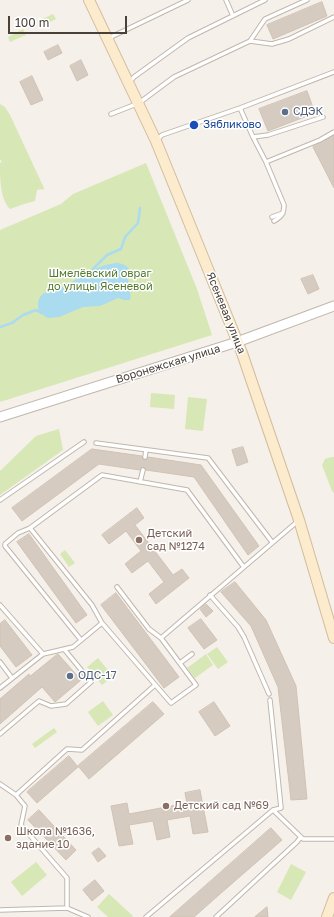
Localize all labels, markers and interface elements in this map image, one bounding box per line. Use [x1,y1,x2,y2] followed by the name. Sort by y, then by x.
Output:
[10,8,129,34] scale bar
[15,15,49,30] text: 100 m
[293,105,323,119] place label: СДЭК
[280,107,290,117] marker: СДЭК
[203,118,261,132] place label: Зябликово
[188,119,200,131] marker: Зябликово
[47,267,153,293] park label: Шмелёвский овраг до улицы Ясеневой
[204,270,248,356] street label: Ясеневая улица
[114,342,222,386] street label: Воронежская улица
[147,527,205,553] place label: Детский сад №1274
[134,535,144,545] marker: Детский сад №1274
[78,669,117,683] place label: ОДС-17
[65,671,75,681] marker: ОДС-17
[174,799,269,813] place label: Детский сад №69
[161,801,171,811] marker: Детский сад №69
[16,825,95,851] place label: Школа №1636, здание 10
[3,833,13,843] marker: Школа №1636, здание 10

